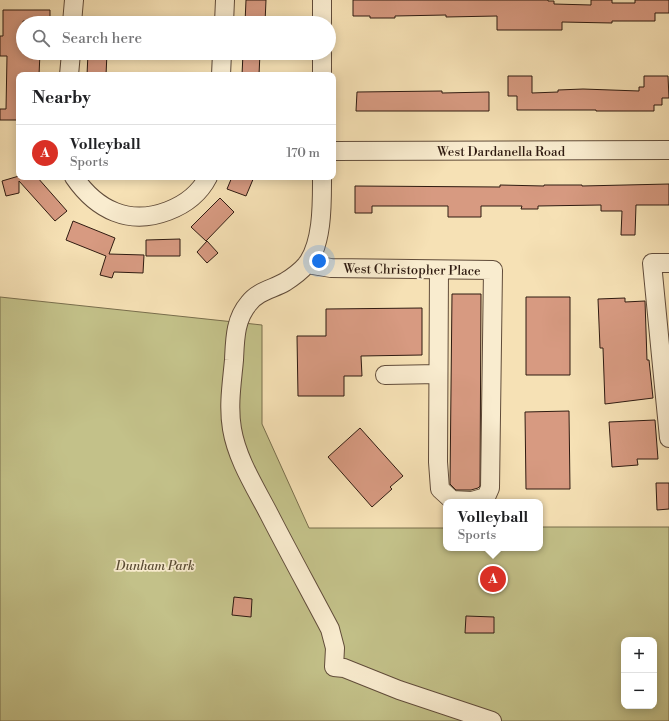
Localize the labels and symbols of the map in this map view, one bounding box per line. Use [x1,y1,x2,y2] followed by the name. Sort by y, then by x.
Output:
[436,144,566,160] street label: West Dardanella Road
[309,251,329,271] your location
[342,261,481,279] street label: West Christopher Place
[115,558,195,574] park label: Dunham Park
[480,564,506,594] pin: A

